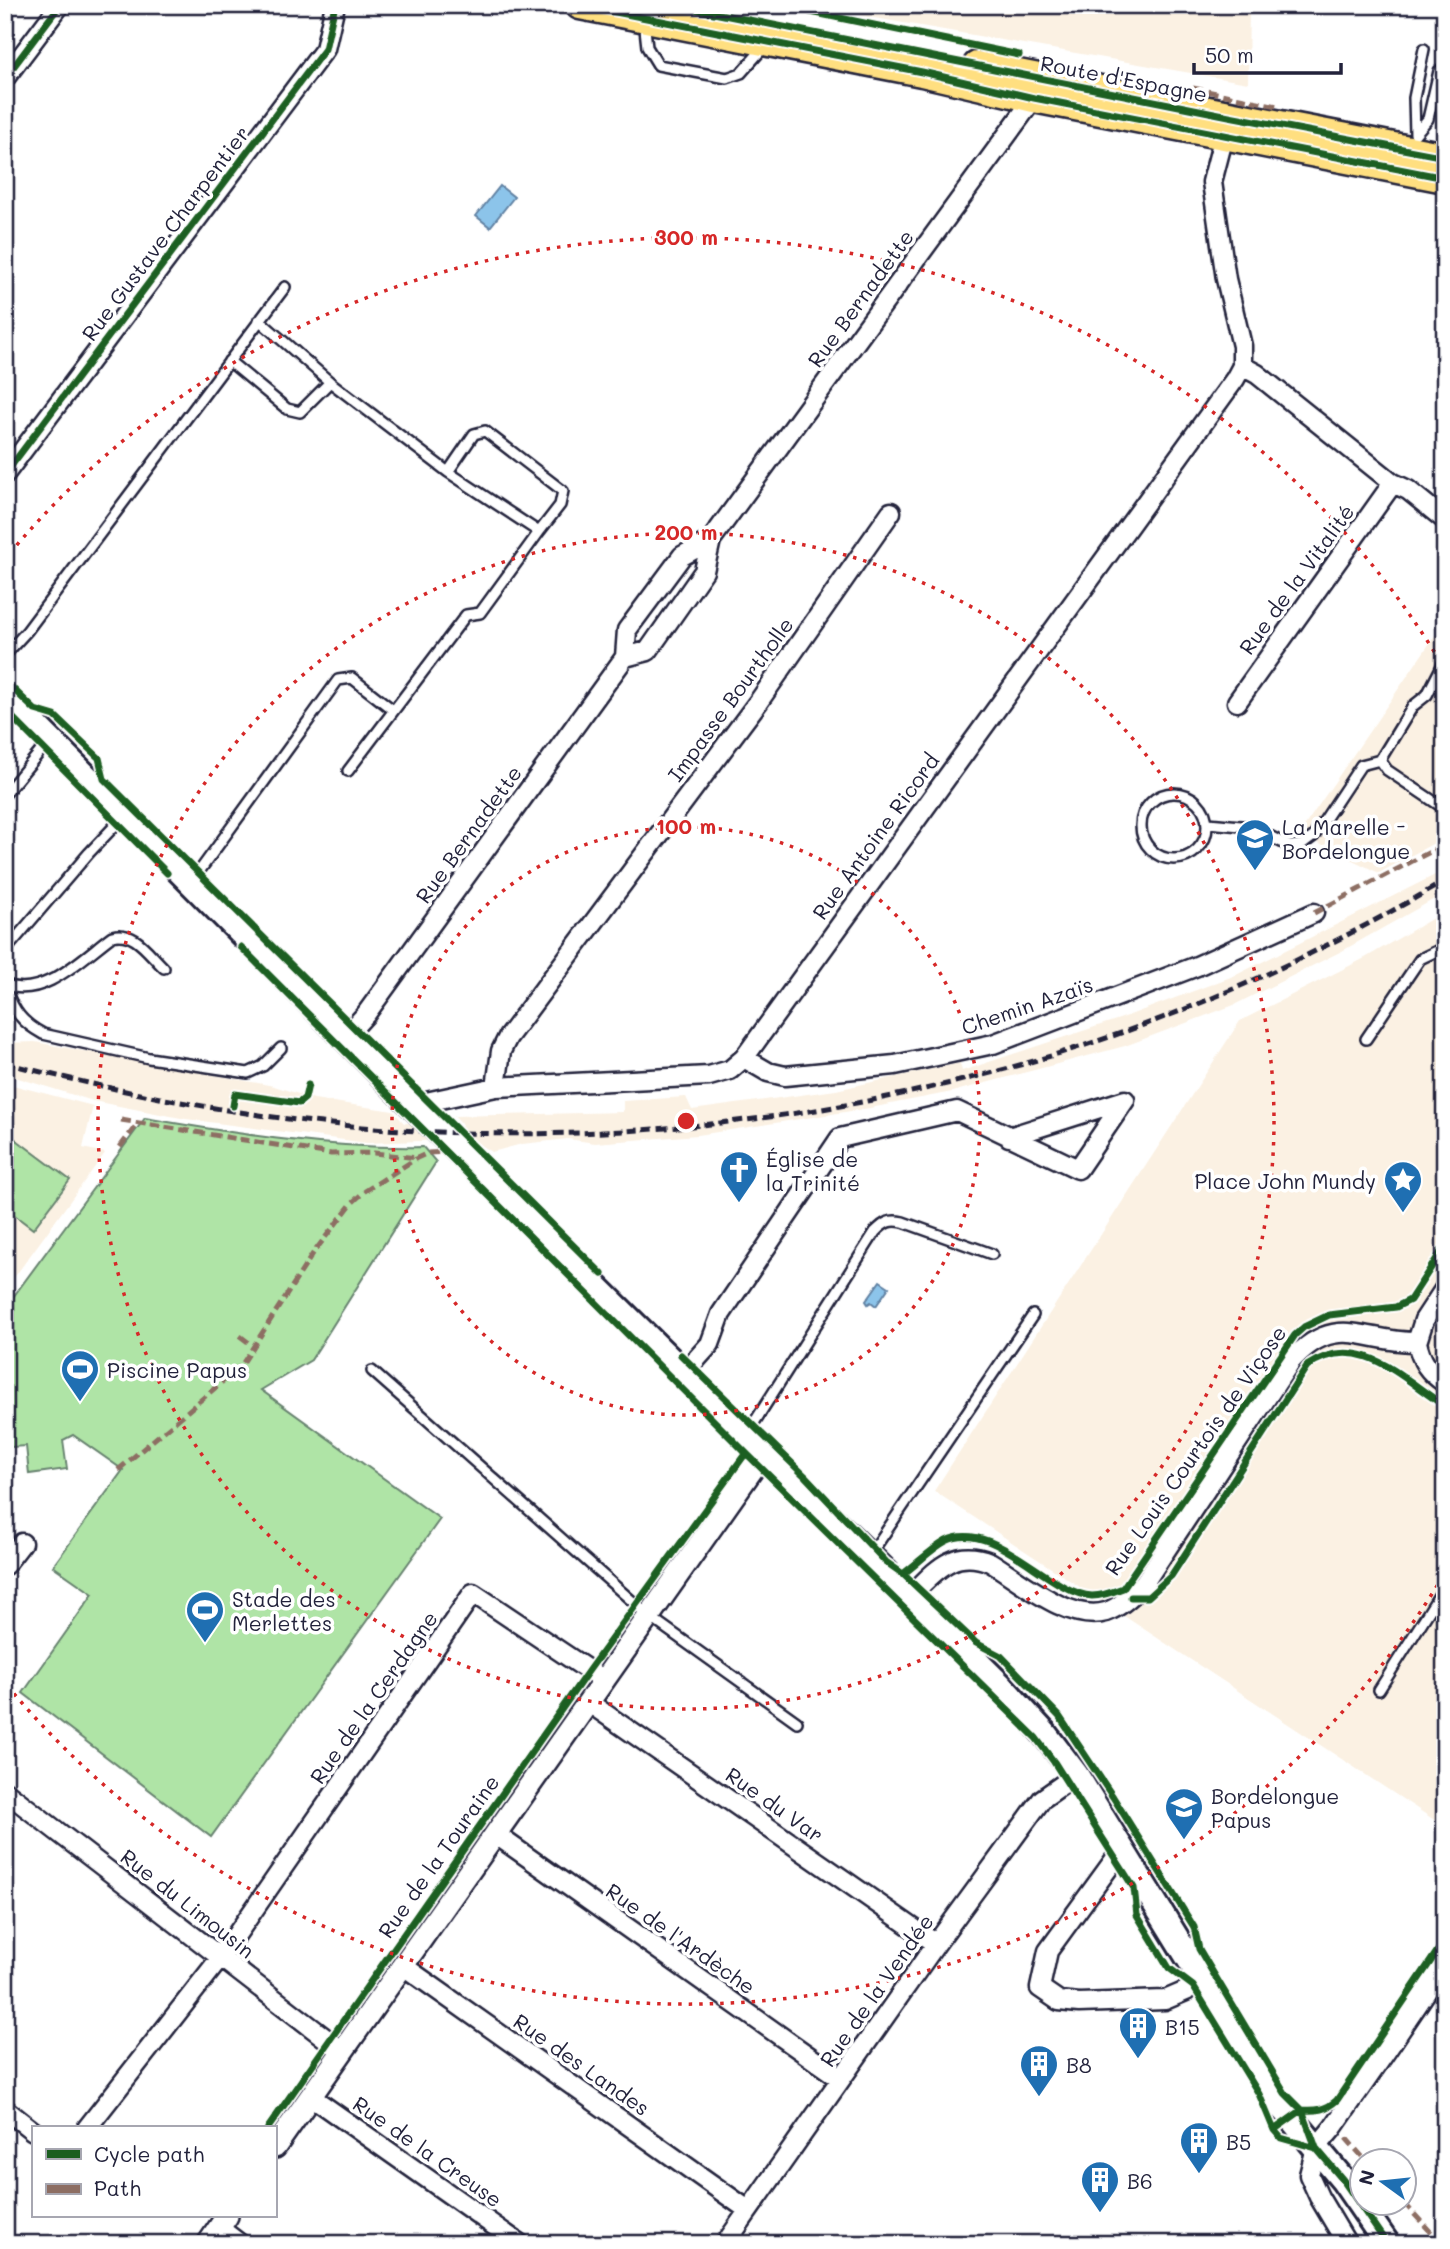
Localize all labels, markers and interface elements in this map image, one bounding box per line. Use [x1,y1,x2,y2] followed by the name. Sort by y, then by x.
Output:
[1194,32,1342,76] scale bar
[1205,41,1254,68] text: 50 m
[1038,49,1210,107] street label: Route d'Espagne
[75,120,255,346] street label: Rue Gustave Charpentier
[654,223,718,250] text: 300 m
[801,224,919,372] street label: Rue Bernadette
[1232,499,1360,659] street label: Rue de la Vitalité
[655,518,717,545] text: 200 m
[661,611,799,787] street label: Impasse Bourtholle
[806,748,944,924] street label: Rue Antoine Ricord
[409,760,527,908] street label: Rue Bernadette
[656,812,716,839] text: 100 m
[1282,813,1410,864] place label: La Marelle - Bordelongue
[1234,817,1276,872] school or university icon: La Marelle - Bordelongue
[958,970,1096,1040] street label: Chemin Azaïs
[674,1109,698,1133] centre of rings
[766,1145,860,1196] place label: Église de la Trinité
[718,1149,760,1204] church icon: Église de la Trinité
[1382,1159,1424,1214] place icon: Place John Mundy
[1194,1167,1376,1194] place label: Place John Mundy
[1098,1320,1292,1580] street label: Rue Louis Courtois de Viçose
[59,1348,101,1403] sports icon: Piscine Papus
[107,1356,247,1383] place label: Piscine Papus
[232,1585,336,1636] place label: Stade des Merlettes
[184,1589,226,1644] sports icon: Stade des Merlettes
[303,1605,443,1789] street label: Rue de la Cerdagne
[721,1760,829,1848] street label: Rue du Var
[372,1769,504,1943] street label: Rue de la Touraine
[1211,1782,1339,1833] place label: Bordelongue Papus
[1163,1786,1205,1841] school or university icon: Bordelongue Papus
[116,1842,260,1964] street label: Rue du Limousin
[601,1876,761,2000] street label: Rue de l'Ardèche
[813,1908,939,2072] street label: Rue de la Vendée
[1117,2005,1159,2060] building icon: B15
[509,2007,655,2121] street label: Rue des Landes
[1165,2013,1200,2040] place label: B15
[1018,2043,1060,2098] building icon: B8
[1066,2051,1092,2078] place label: B8
[348,2089,508,2213] street label: Rue de la Creuse
[1178,2120,1220,2175] building icon: B5
[32,2126,276,2218] legend
[1226,2128,1251,2155] place label: B5
[94,2140,204,2167] text: Cycle path
[1348,2148,1418,2218] north arrow
[1079,2159,1121,2214] building icon: B6
[1127,2167,1153,2194] place label: B6
[1352,2167,1380,2188] text: N
[94,2174,141,2201] text: Path

